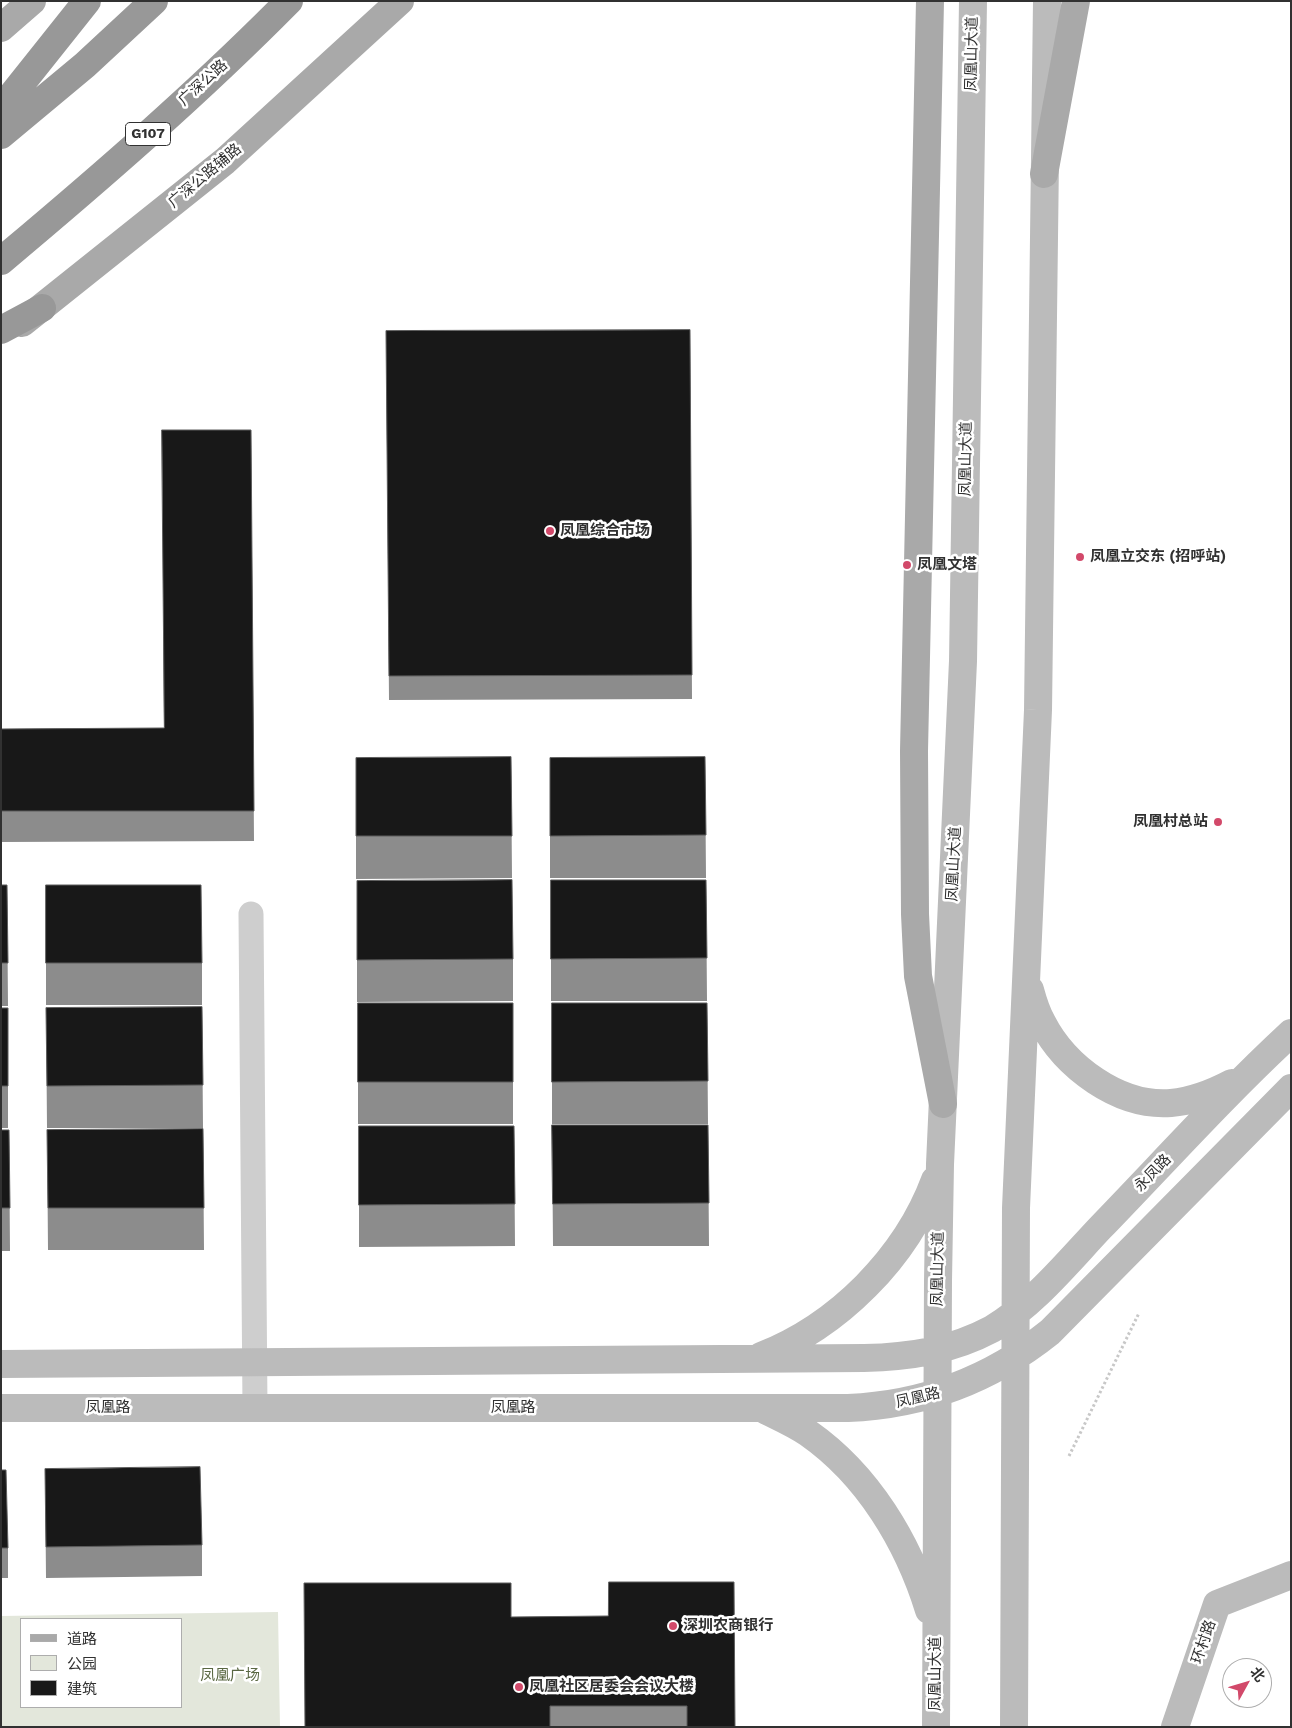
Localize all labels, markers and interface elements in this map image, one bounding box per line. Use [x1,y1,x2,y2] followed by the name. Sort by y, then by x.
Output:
[962,16,982,92] street label: 凤凰山大道
[175,56,231,110] street label: 广深公路
[126,122,170,146] road number: G107
[165,140,245,212] street label: 广深公路辅路
[956,421,976,497] street label: 凤凰山大道
[560,522,650,540] place label: 凤凰综合市场
[544,525,556,537] marker: 凤凰综合市场
[1090,548,1226,566] place label: 凤凰立交东 (招呼站)
[1074,551,1086,563] marker: 凤凰立交东 (招呼站)
[917,556,977,574] place label: 凤凰文塔
[901,559,913,571] marker: 凤凰文塔
[1133,813,1208,831] place label: 凤凰村总站
[1212,816,1224,828] marker: 凤凰村总站
[943,826,965,902] street label: 凤凰山大道
[1131,1151,1175,1195] street label: 永凤路
[928,1231,948,1307] street label: 凤凰山大道
[894,1384,942,1412] street label: 凤凰路
[86,1399,130,1417] street label: 凤凰路
[491,1399,535,1417] street label: 凤凰路
[683,1617,773,1635] place label: 深圳农商银行
[20,1618,182,1708] legend
[1188,1618,1220,1666] street label: 环村路
[667,1620,679,1632] marker: 深圳农商银行
[67,1630,97,1648] text: 道路
[927,1637,945,1711] street label: 凤凰山大道
[67,1655,97,1673] text: 公园
[1222,1658,1272,1708] north arrow
[1247,1664,1269,1685] text: 北
[200,1667,260,1685] park label: 凤凰广场
[529,1678,694,1696] place label: 凤凰社区居委会会议大楼
[67,1680,97,1698] text: 建筑
[513,1681,525,1693] marker: 凤凰社区居委会会议大楼

